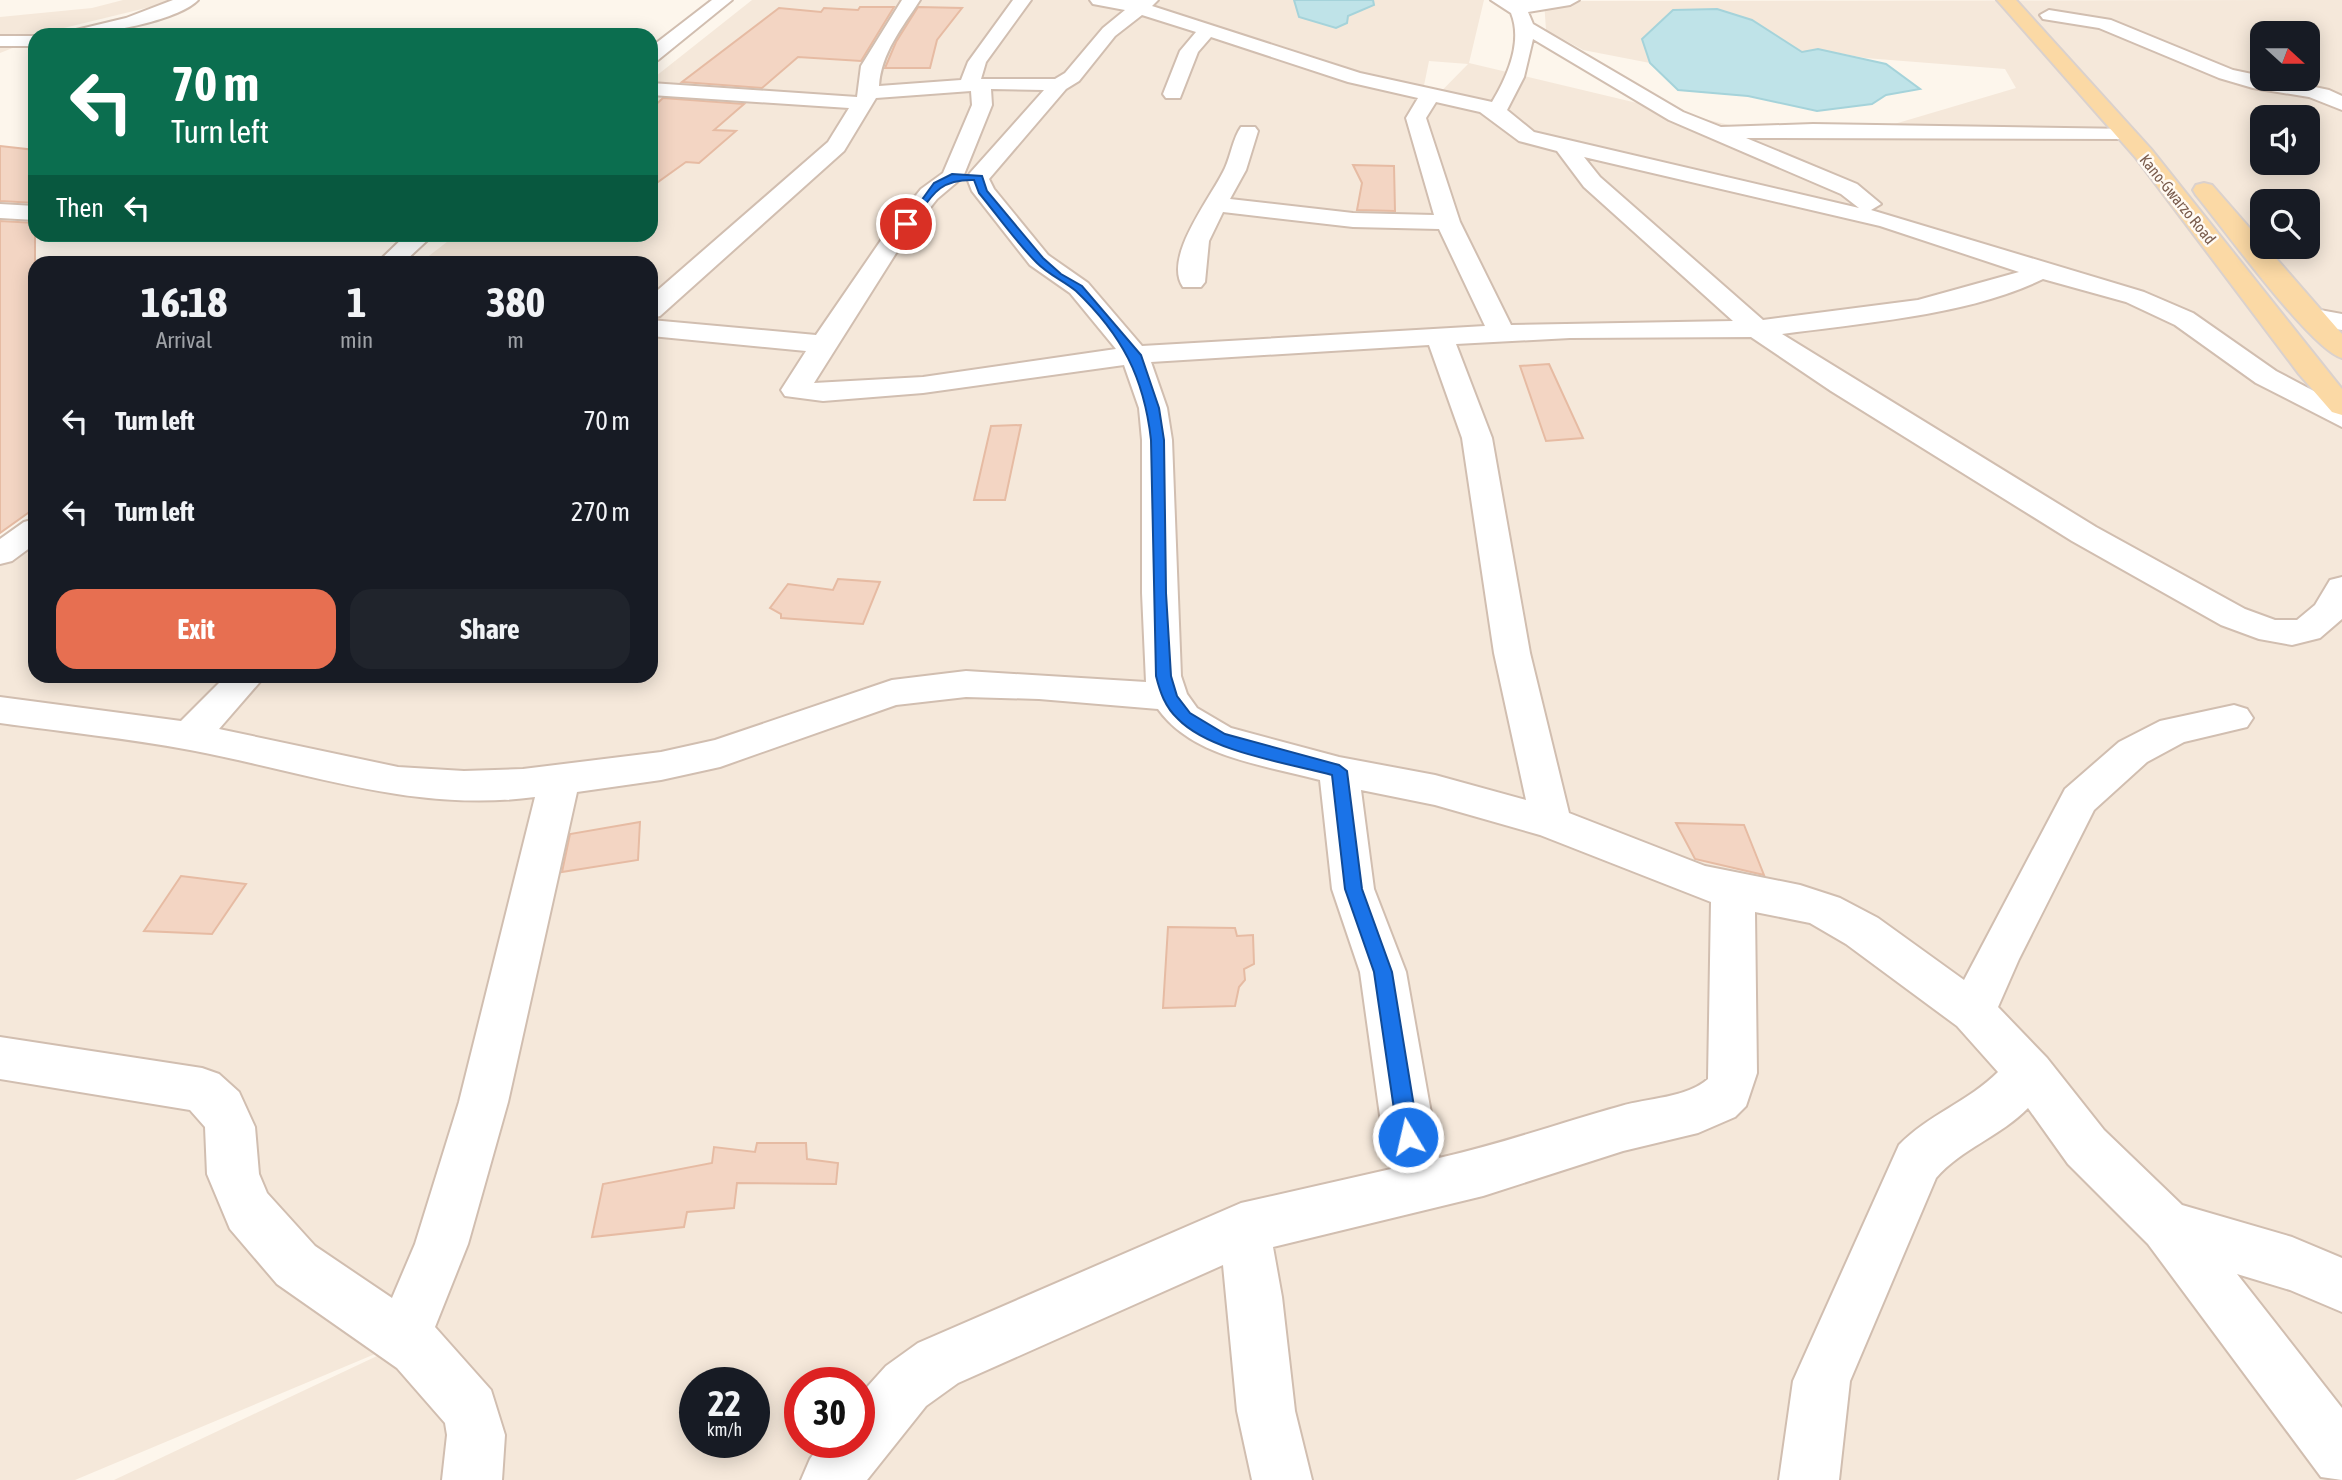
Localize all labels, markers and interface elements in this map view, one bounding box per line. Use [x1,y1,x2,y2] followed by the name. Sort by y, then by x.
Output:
[2250,21,2320,91] north arrow
[2250,21,2320,259] map controls
[171,55,259,111] text: 70 m
[56,56,147,147] icon: left
[2250,105,2320,175] button: sound
[171,113,269,150] text: Turn left
[2136,151,2220,247] street label: Kano-Gwarzo Road
[118,189,156,227] icon: left
[2250,189,2320,259] button: search
[56,193,104,223] text: Then
[876,194,936,254] pin
[887,205,925,243] icon: arrive
[141,278,227,326] text: 16:18
[347,278,366,326] text: 1
[486,278,545,326] text: 380
[156,327,212,353] text: Arrival
[340,327,373,353] text: min
[507,327,524,353] text: m
[56,402,94,440] icon: left
[115,406,195,436] text: Turn left
[583,406,630,436] text: 70 m
[56,493,94,531] icon: left
[115,497,195,527] text: Turn left
[571,497,630,527] text: 270 m
[56,589,336,669] button: Exit
[350,589,630,669] button: Share
[1371,1100,1445,1174] position arrow
[784,1367,875,1458] speed limit sign: 30
[708,1383,741,1423] text: 22
[707,1419,742,1440] text: km/h

